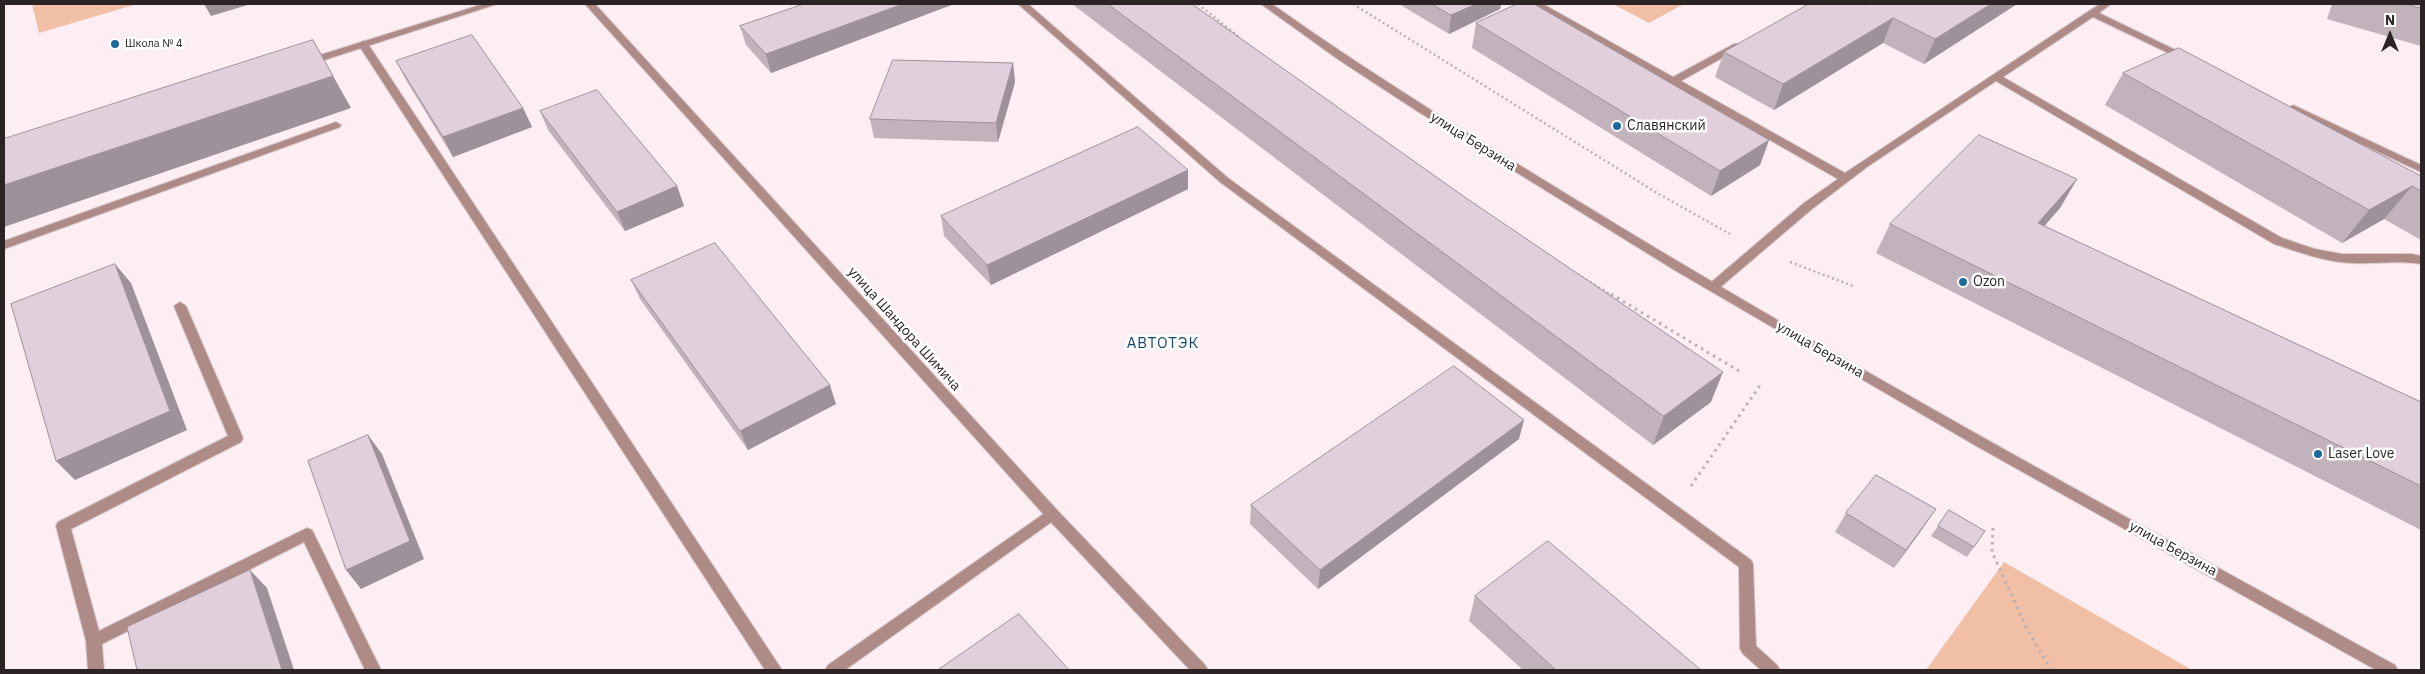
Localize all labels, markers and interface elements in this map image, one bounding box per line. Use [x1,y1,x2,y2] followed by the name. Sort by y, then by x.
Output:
[2365,10,2415,60] north arrow
[2385,11,2395,29] text: N
[125,37,183,51] place label: Школа № 4
[109,38,121,50] marker: Школа № 4
[1427,109,1519,175] street label: улица Берзина
[1627,118,1706,134] place label: Славянский
[1611,120,1623,132] marker: Славянский
[844,264,964,394] street label: улица Шандора Шимича
[1973,274,2005,290] place label: Ozon
[1957,276,1969,288] marker: Ozon
[1773,318,1867,382] street label: улица Берзина
[1126,335,1200,353] district label: АВТОТЭК
[2328,446,2394,462] place label: Laser Love
[2312,448,2324,460] marker: Laser Love
[2126,518,2220,580] street label: улица Берзина

